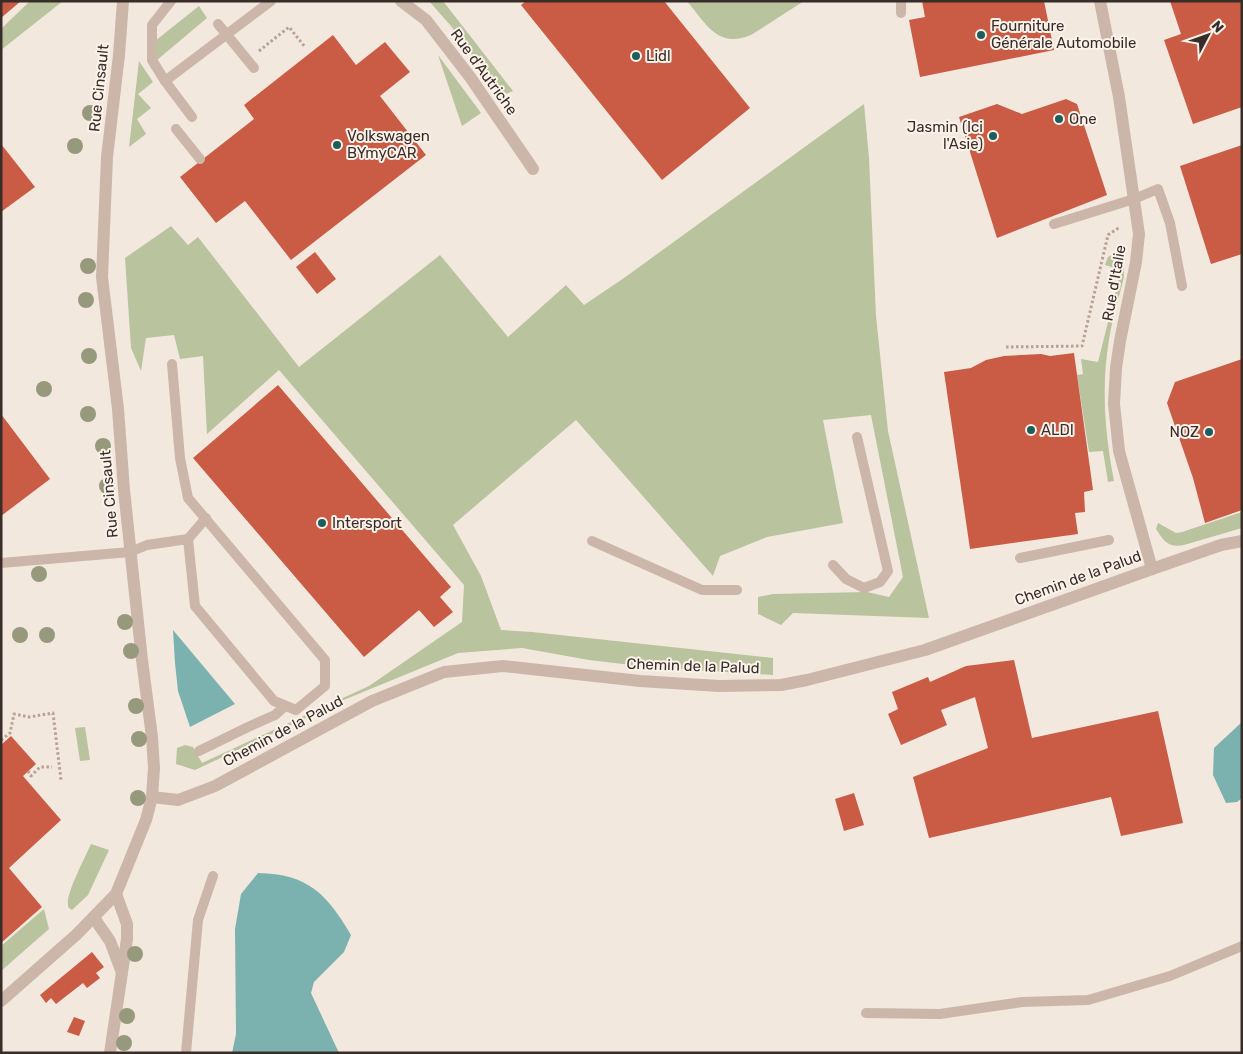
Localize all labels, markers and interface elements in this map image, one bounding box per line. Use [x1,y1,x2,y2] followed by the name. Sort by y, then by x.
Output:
[1183,10,1233,60] north arrow
[991,17,1136,52] place label: Fourniture Générale Automobile
[1208,17,1227,36] text: N
[447,25,521,119] street label: Rue d'Autriche
[975,29,987,41] marker: Fourniture Générale Automobile
[85,43,113,133] street label: Rue Cinsault
[646,47,671,65] place label: Lidl
[630,50,642,62] marker: Lidl
[1069,110,1097,128] place label: One
[1053,113,1065,125] marker: One
[907,118,983,153] place label: Jasmin (Ici l'Asie)
[347,127,430,162] place label: Volkswagen BYmyCAR
[987,130,999,142] marker: Jasmin (Ici l'Asie)
[331,139,343,151] marker: Volkswagen BYmyCAR
[1098,243,1130,323] street label: Rue d'Italie
[1041,421,1074,439] place label: ALDI
[1170,423,1199,441] place label: NOZ
[1025,424,1037,436] marker: ALDI
[1203,426,1215,438] marker: NOZ
[96,449,122,539] street label: Rue Cinsault
[332,514,402,532] place label: Intersport
[316,517,328,529] marker: Intersport
[1012,547,1144,609] street label: Chemin de la Palud
[626,655,760,677] street label: Chemin de la Palud
[220,692,346,770] street label: Chemin de la Palud

